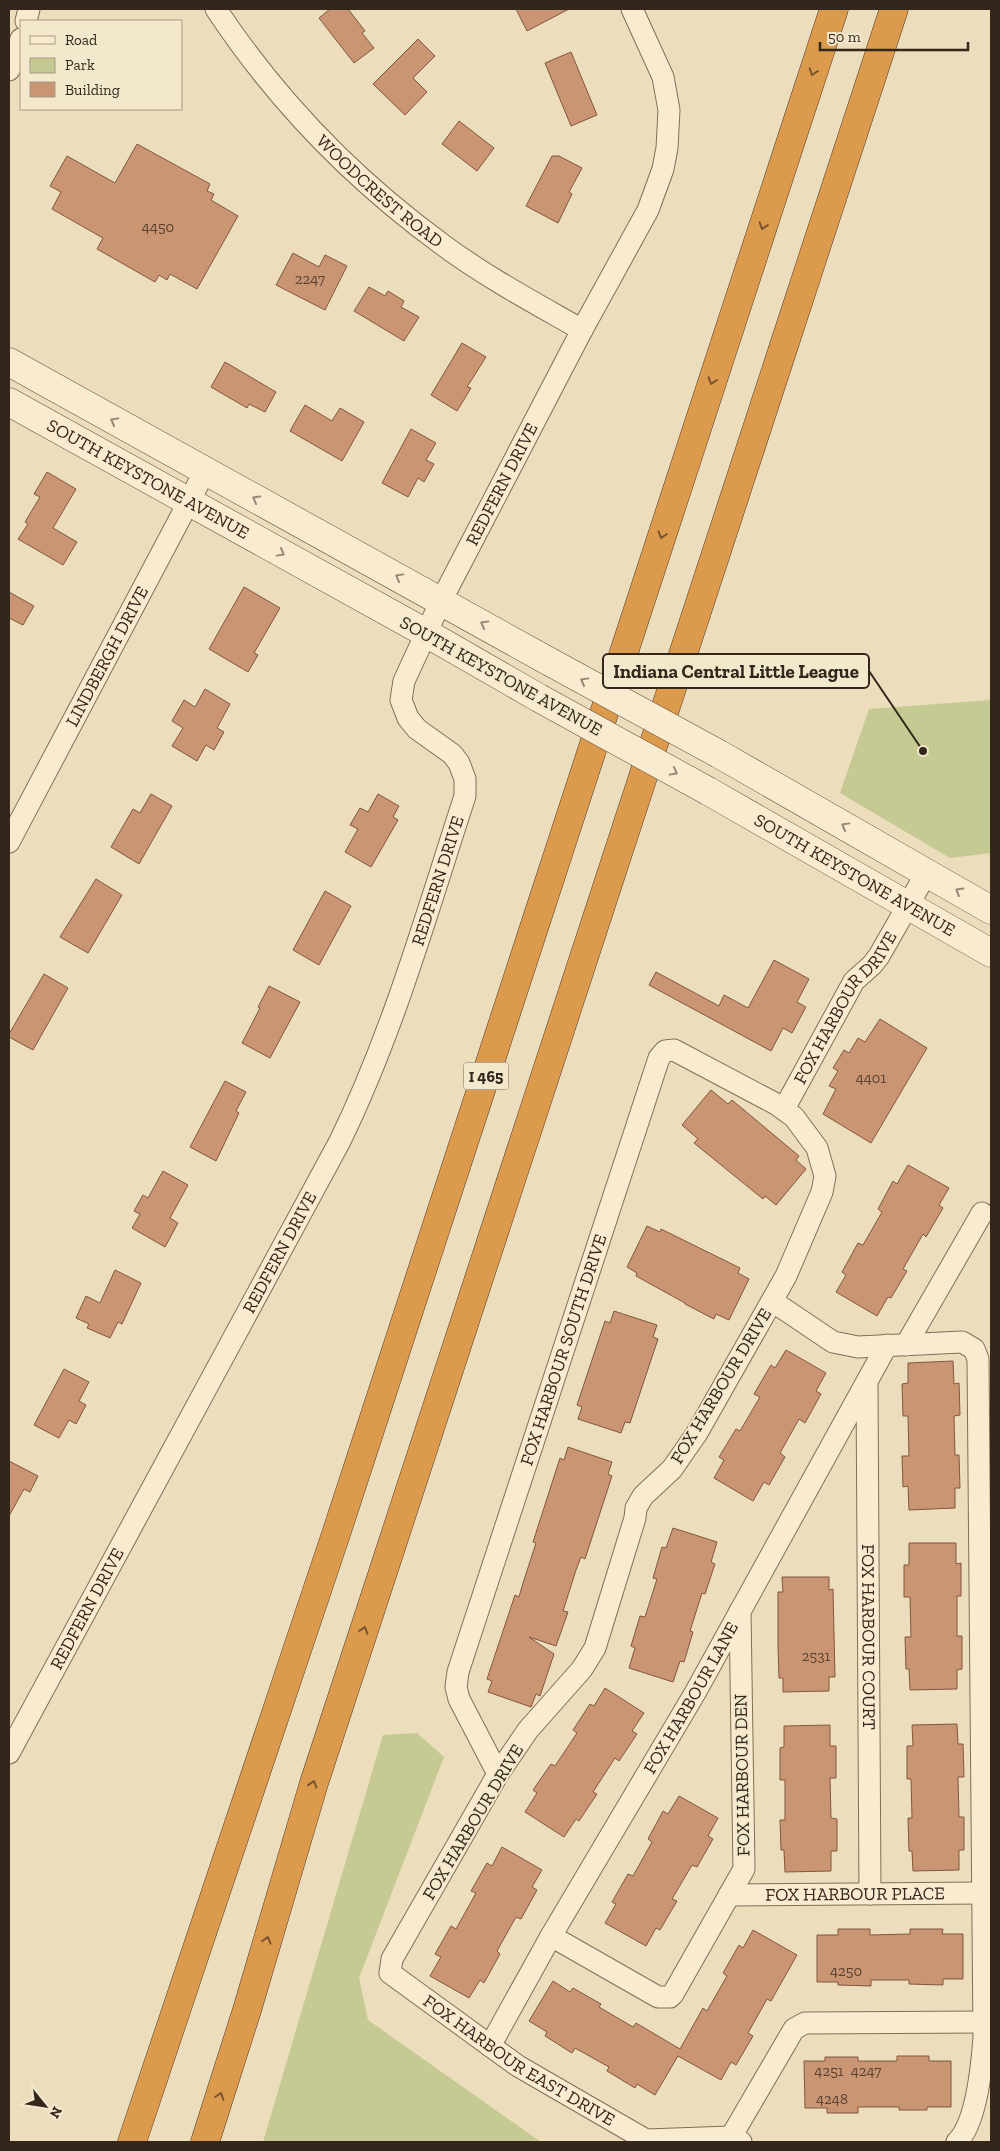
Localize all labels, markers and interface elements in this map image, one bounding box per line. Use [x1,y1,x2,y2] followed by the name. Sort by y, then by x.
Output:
[20,20,182,110] legend
[820,20,968,52] scale bar
[828,28,861,46] text: 50 m
[65,31,98,49] text: Road
[65,56,95,74] text: Park
[809,67,819,75] one-way arrow
[65,81,120,99] text: Building
[312,130,447,252] street label: WOODCREST ROAD
[142,218,174,236] house number: 4450
[758,221,768,230] one-way arrow
[295,270,325,288] house number: 2247
[708,376,718,384] one-way arrow
[43,414,253,544] street label: SOUTH KEYSTONE AVENUE
[110,417,119,427] one-way arrow
[461,419,543,549] street label: REDFERN DRIVE
[253,495,262,505] one-way arrow
[657,530,667,539] one-way arrow
[276,547,285,557] one-way arrow
[395,573,404,583] one-way arrow
[61,582,153,730] street label: LINDBERGH DRIVE
[396,611,606,741] street label: SOUTH KEYSTONE AVENUE
[480,621,489,631] one-way arrow
[603,654,869,688] callout: Indiana Central Little League
[613,660,859,683] text: Indiana Central Little League
[581,677,590,687] one-way arrow
[668,766,677,776] one-way arrow
[750,809,959,941] street label: SOUTH KEYSTONE AVENUE
[407,813,469,948] street label: REDFERN DRIVE
[842,822,851,832] one-way arrow
[956,888,965,898] one-way arrow
[789,927,902,1088] street label: FOX HARBOUR DRIVE
[464,1062,508,1090] road number: I 465
[856,1069,887,1087] house number: 4401
[238,1188,321,1317] street label: REDFERN DRIVE
[515,1231,612,1468] street label: FOX HARBOUR SOUTH DRIVE
[666,1304,776,1468] street label: FOX HARBOUR DRIVE
[45,1544,129,1673] street label: REDFERN DRIVE
[857,1544,880,1730] street label: FOX HARBOUR COURT
[639,1618,743,1778] street label: FOX HARBOUR LANE
[358,1626,368,1635] one-way arrow
[802,1647,830,1665] house number: 2531
[730,1694,754,1856] street label: FOX HARBOUR DEN
[418,1740,528,1904] street label: FOX HARBOUR DRIVE
[308,1781,318,1789] one-way arrow
[765,1882,945,1906] street label: FOX HARBOUR PLACE
[262,1937,272,1945] one-way arrow
[830,1962,862,1980] house number: 4250
[419,1990,619,2131] street label: FOX HARBOUR EAST DRIVE
[814,2062,844,2080] house number: 4251
[851,2062,881,2080] house number: 4247
[20,2081,70,2131] north arrow
[816,2090,848,2108] house number: 4248
[214,2092,224,2100] one-way arrow
[46,2103,66,2121] text: N

